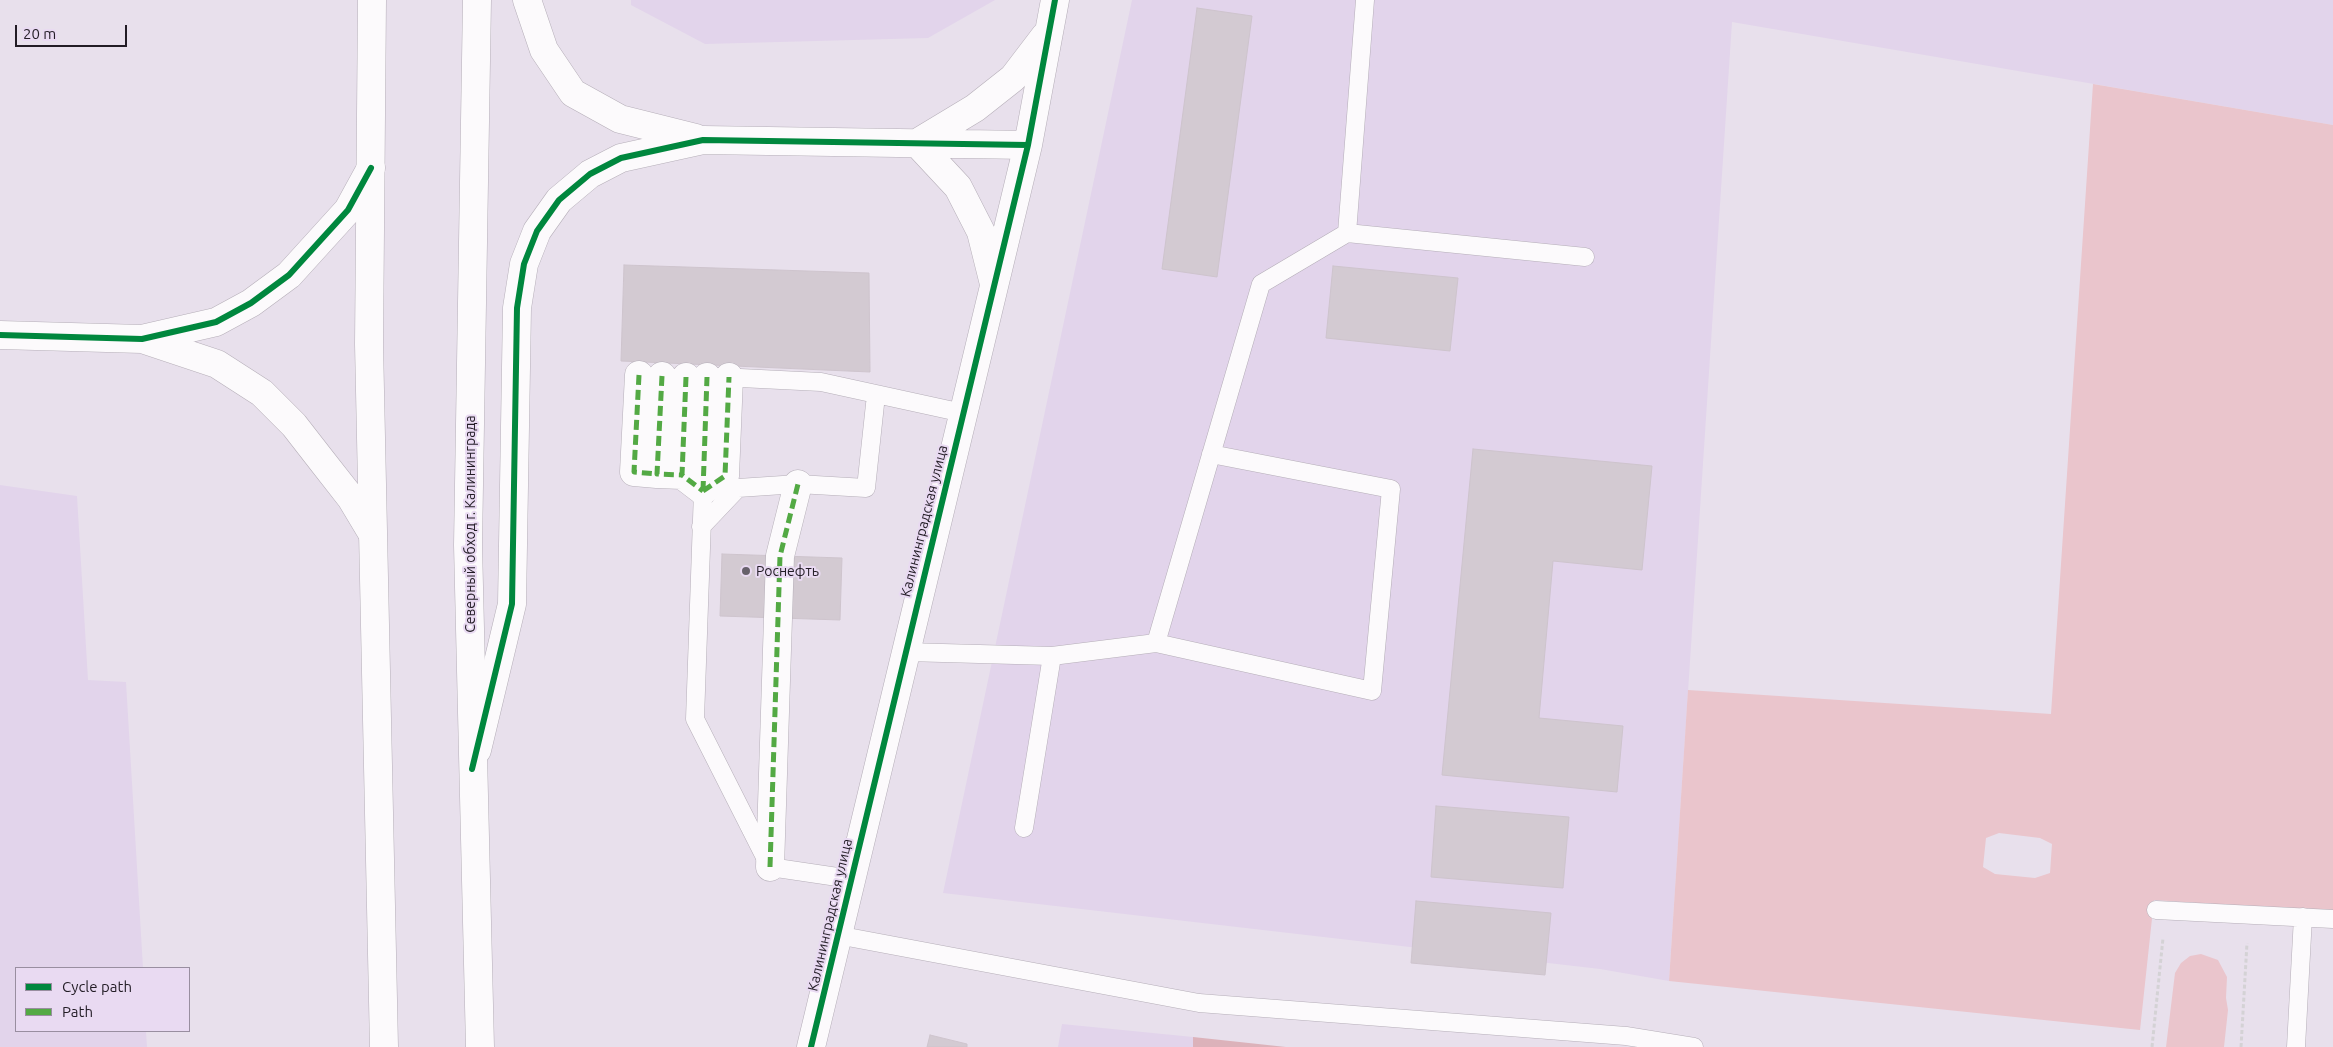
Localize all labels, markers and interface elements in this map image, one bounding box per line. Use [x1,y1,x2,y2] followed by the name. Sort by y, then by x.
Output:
[18,15,130,47] scale bar
[23,25,56,42] text: 20 m
[462,415,478,633] street label: Северный обход г. Калининграда
[897,443,951,599] street label: Калининградская улица
[756,563,819,579] place label: Роснефть
[740,565,752,577] marker: Роснефть
[804,837,856,993] street label: Калининградская улица
[15,967,190,1032] legend
[62,978,132,995] text: Cycle path
[62,1003,93,1020] text: Path

